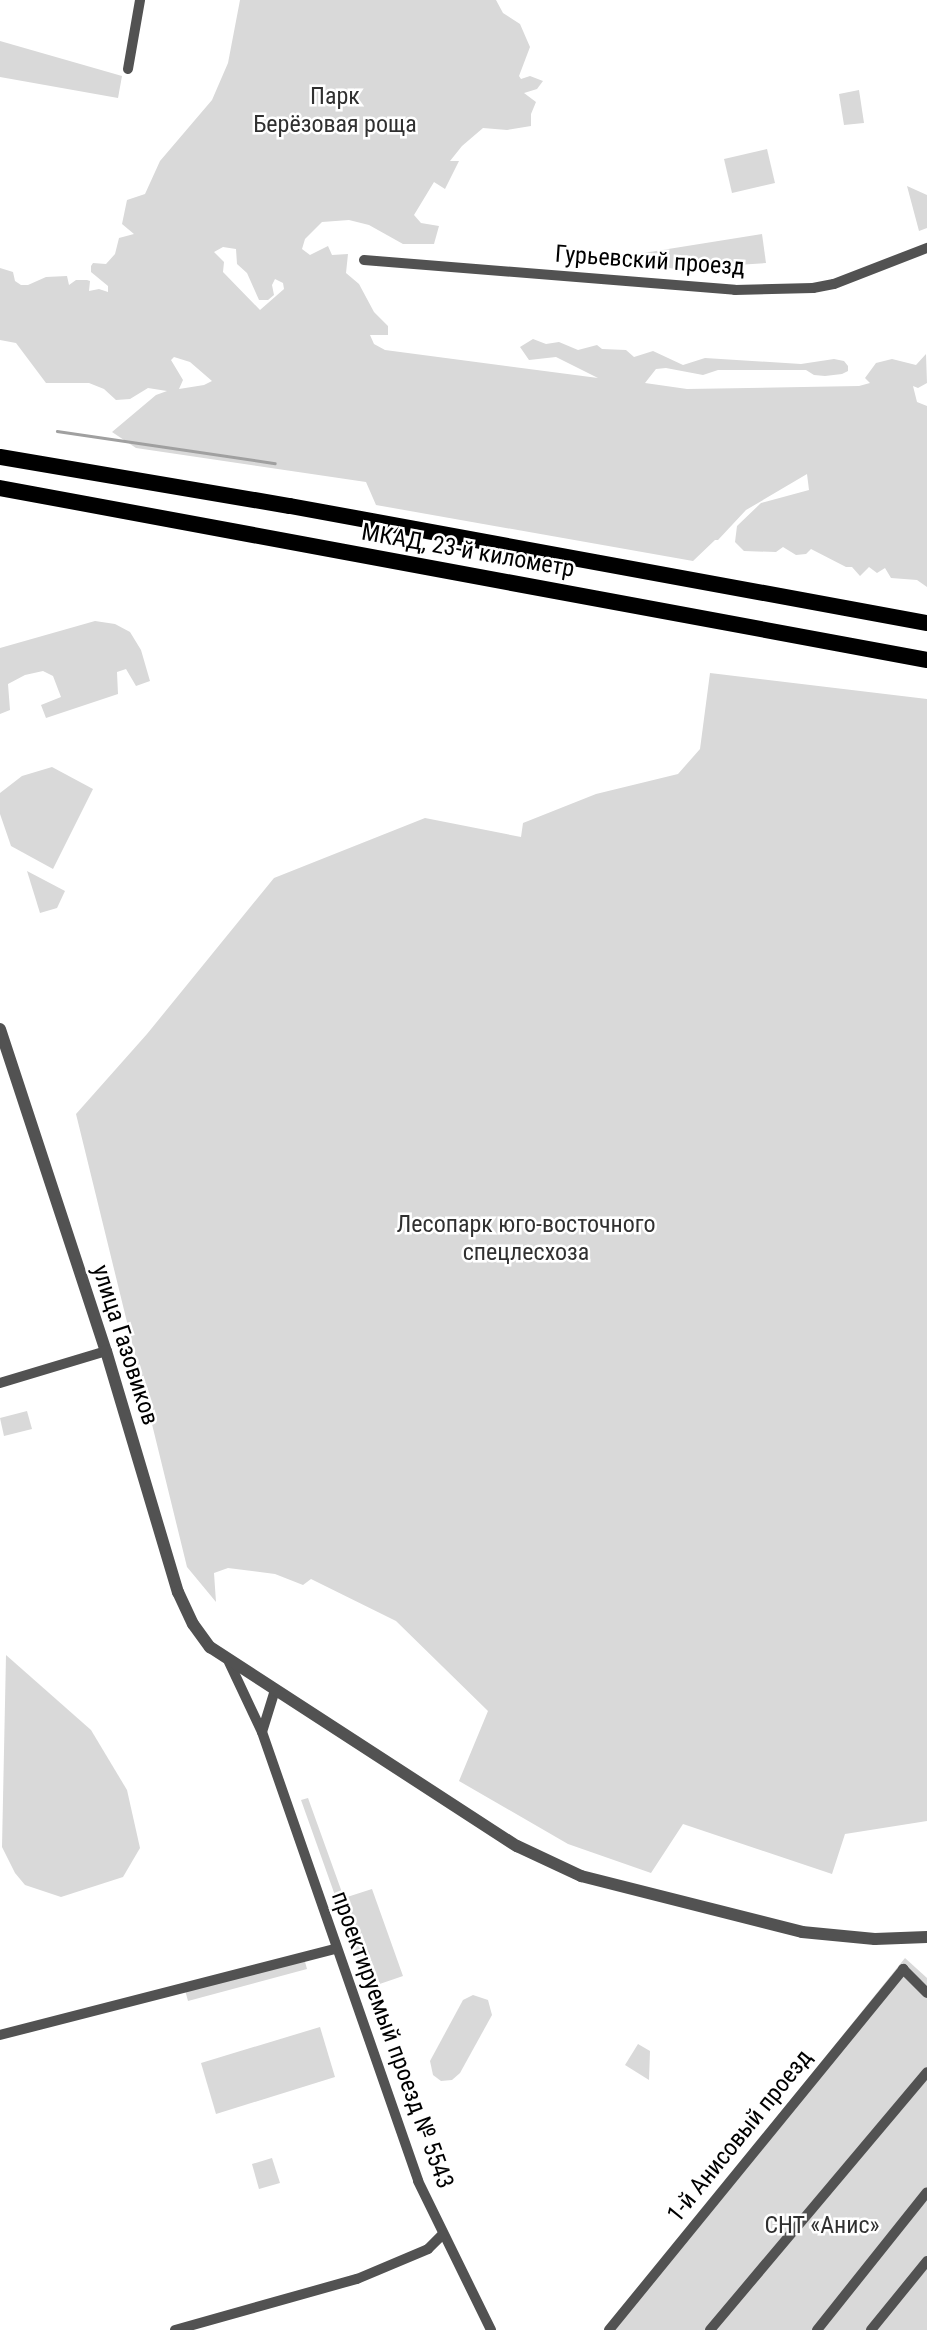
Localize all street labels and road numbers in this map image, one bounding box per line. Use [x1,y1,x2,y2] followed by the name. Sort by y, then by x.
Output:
[554,240,746,282] street label: Гурьевский проезд
[359,518,577,584] street label: МКАД, 23-й километр
[86,1261,164,1429] street label: улица Газовиков
[325,1887,459,2193] street label: проектируемый проезд № 5543
[661,2044,819,2228] street label: 1-й Анисовый проезд

